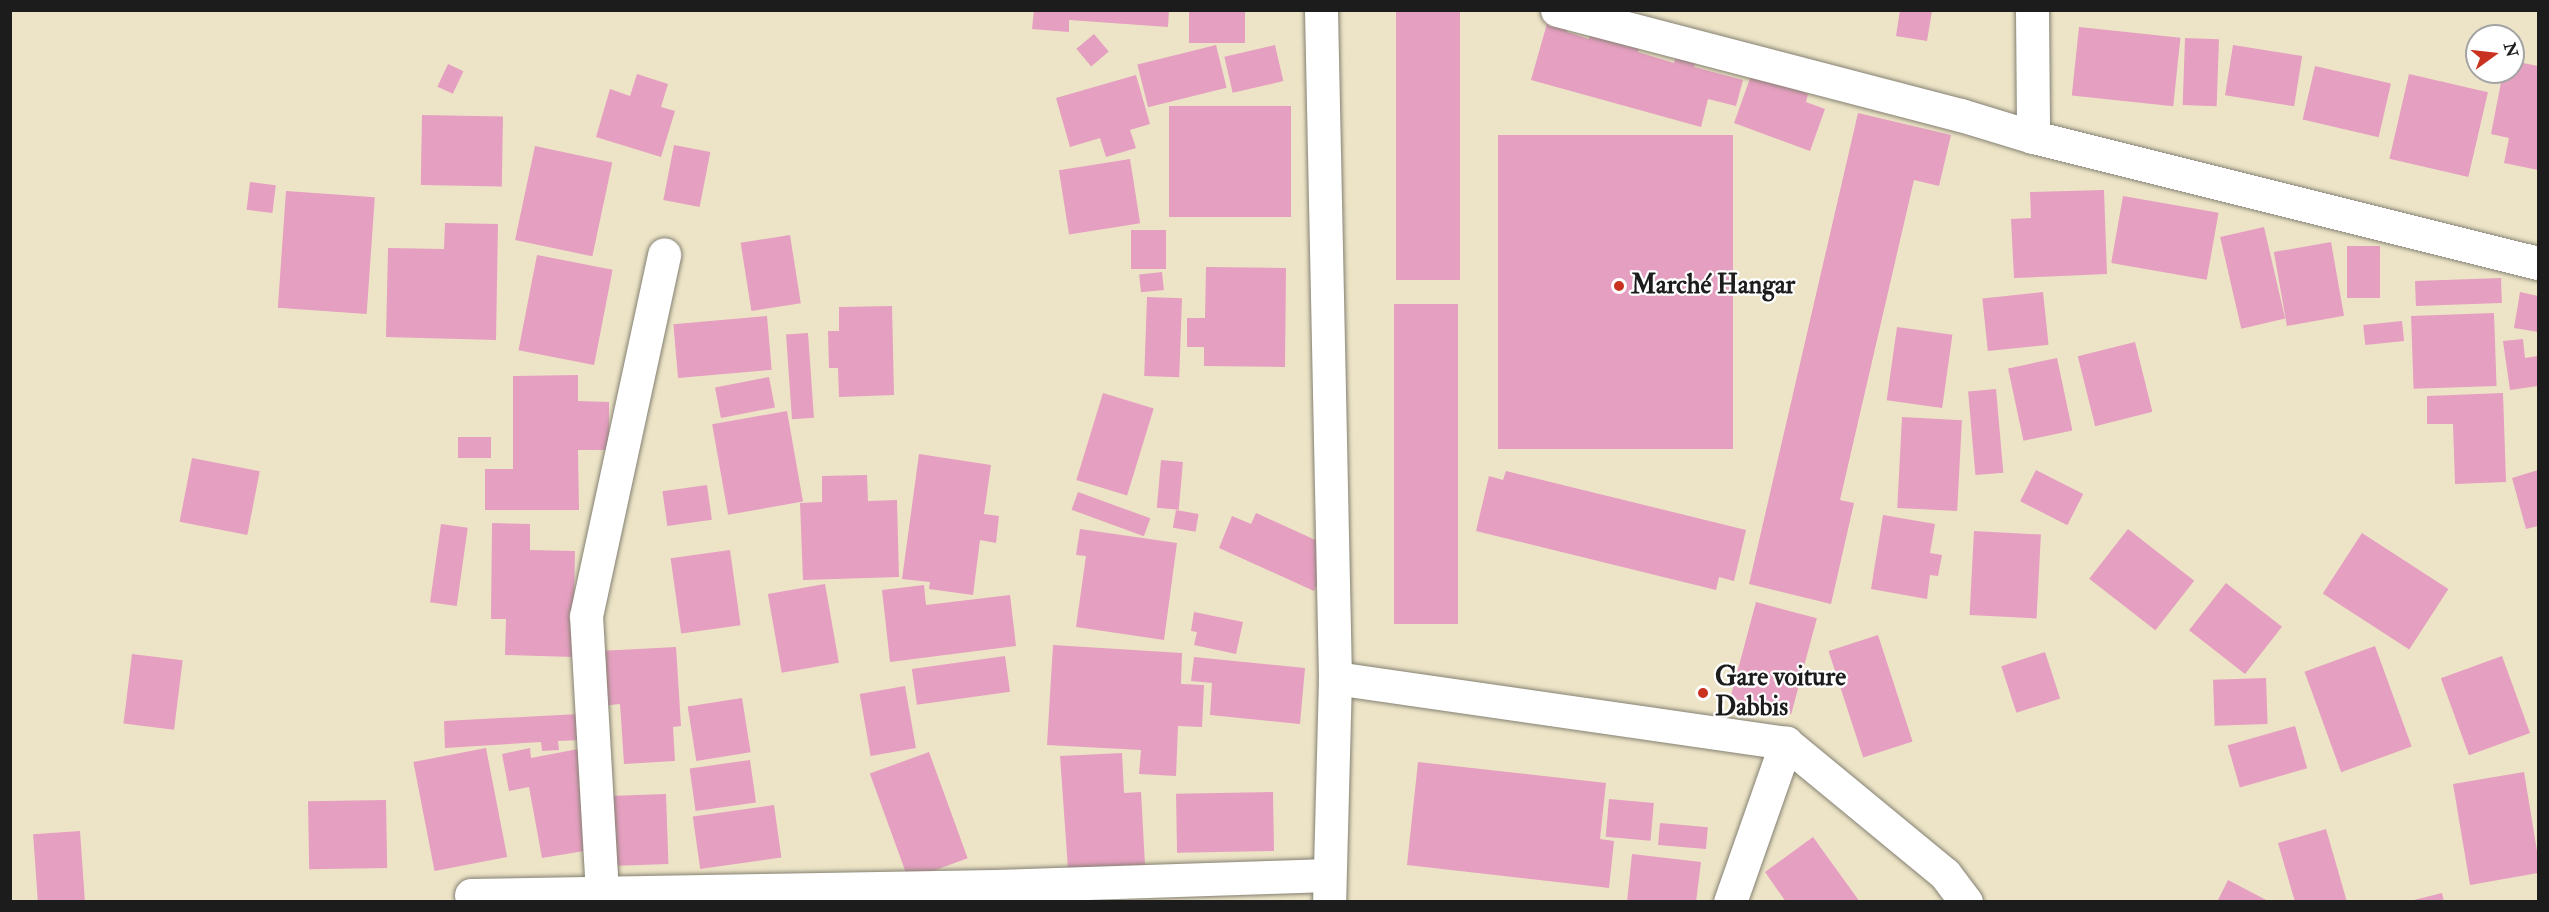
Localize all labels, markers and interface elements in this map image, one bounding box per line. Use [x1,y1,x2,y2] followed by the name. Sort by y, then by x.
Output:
[2465,24,2525,84] north arrow
[2499,40,2522,59] text: N
[1631,270,1795,302] place label: Marché Hangar
[1612,279,1626,293] marker: Marché Hangar
[1715,662,1846,724] place label: Gare voiture Dabbis
[1696,686,1710,700] marker: Gare voiture Dabbis

